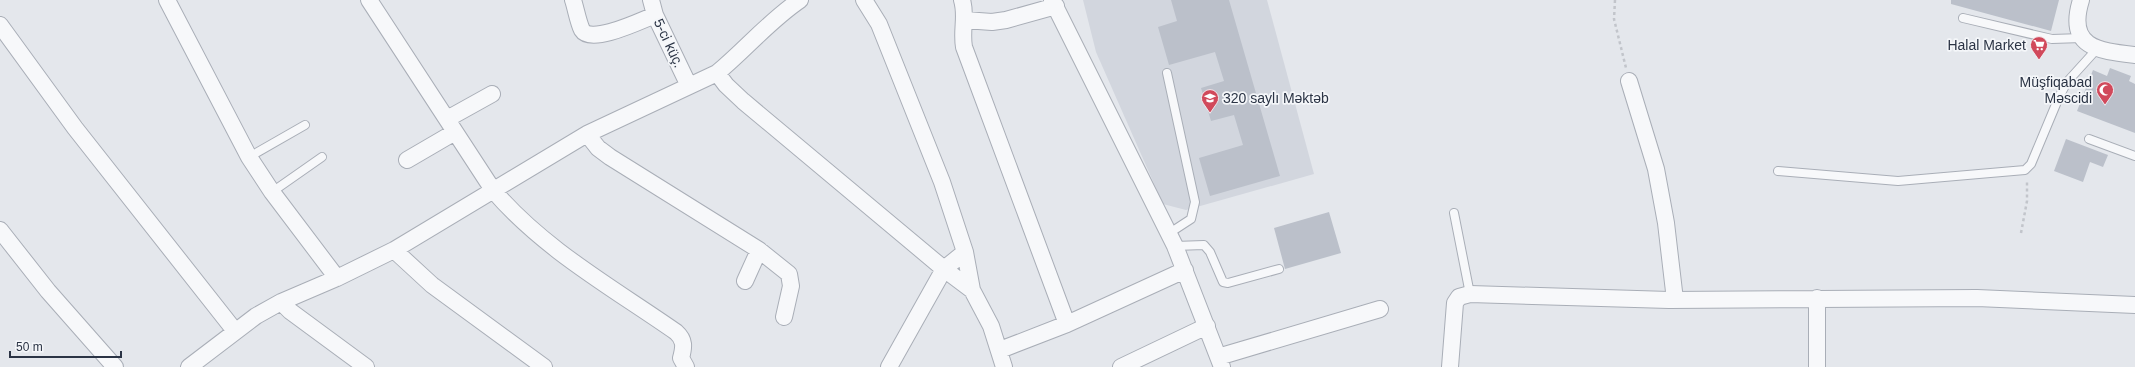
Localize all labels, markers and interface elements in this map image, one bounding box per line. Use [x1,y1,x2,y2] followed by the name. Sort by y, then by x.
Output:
[651,16,687,70] street label: 5-ci küç.
[2029,35,2049,60] supermarket icon: Halal Market
[1947,37,2026,53] place label: Halal Market
[2020,74,2092,106] place label: Müşfiqabad Məscidi
[2095,80,2115,105] mosque icon: Müşfiqabad Məscidi
[1200,88,1220,113] school or university icon: 320 saylı Məktəb
[1223,90,1329,106] place label: 320 saylı Məktəb
[10,333,121,359] scale bar
[16,340,43,354] text: 50 m

